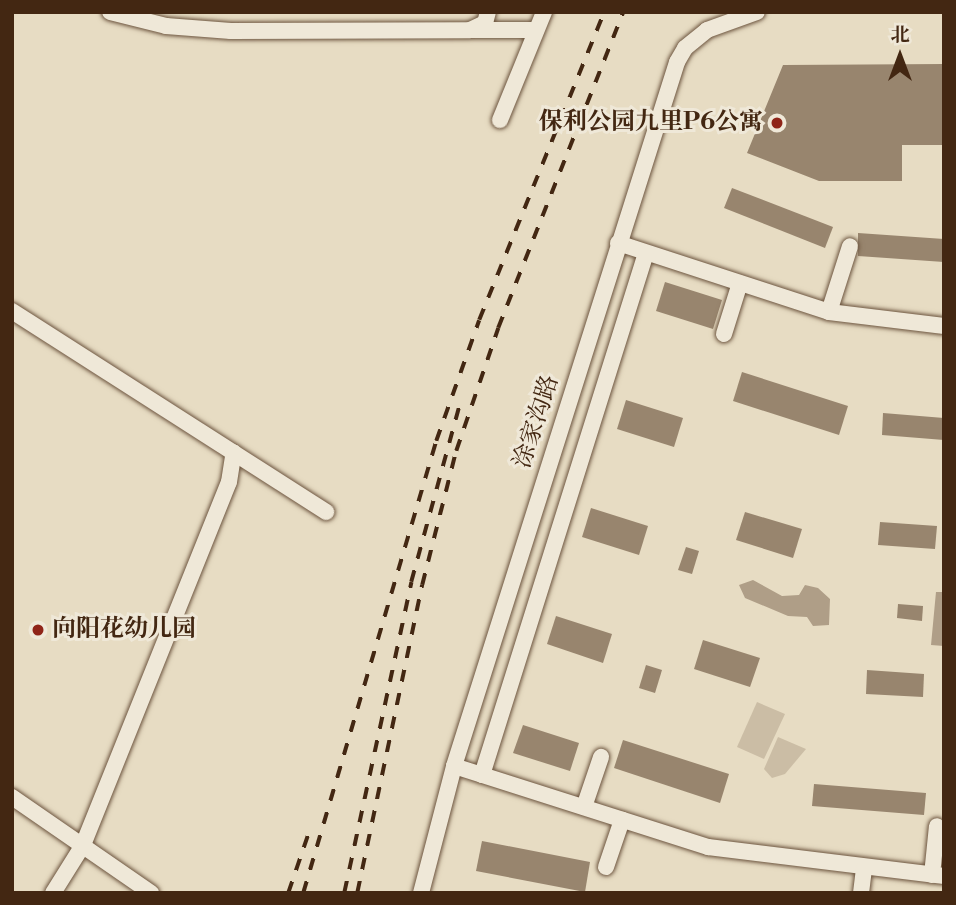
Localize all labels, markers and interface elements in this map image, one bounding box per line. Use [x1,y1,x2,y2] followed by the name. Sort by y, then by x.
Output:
[865,21,935,91] north arrow
[890,23,910,47] text: 北
[539,109,763,137] place label: 保利公园九里P6公寓
[769,115,785,131] marker: 保利公园九里P6公寓
[508,372,566,472] street label: 涂家沟路
[52,616,196,644] place label: 向阳花幼儿园
[30,622,46,638] marker: 向阳花幼儿园

